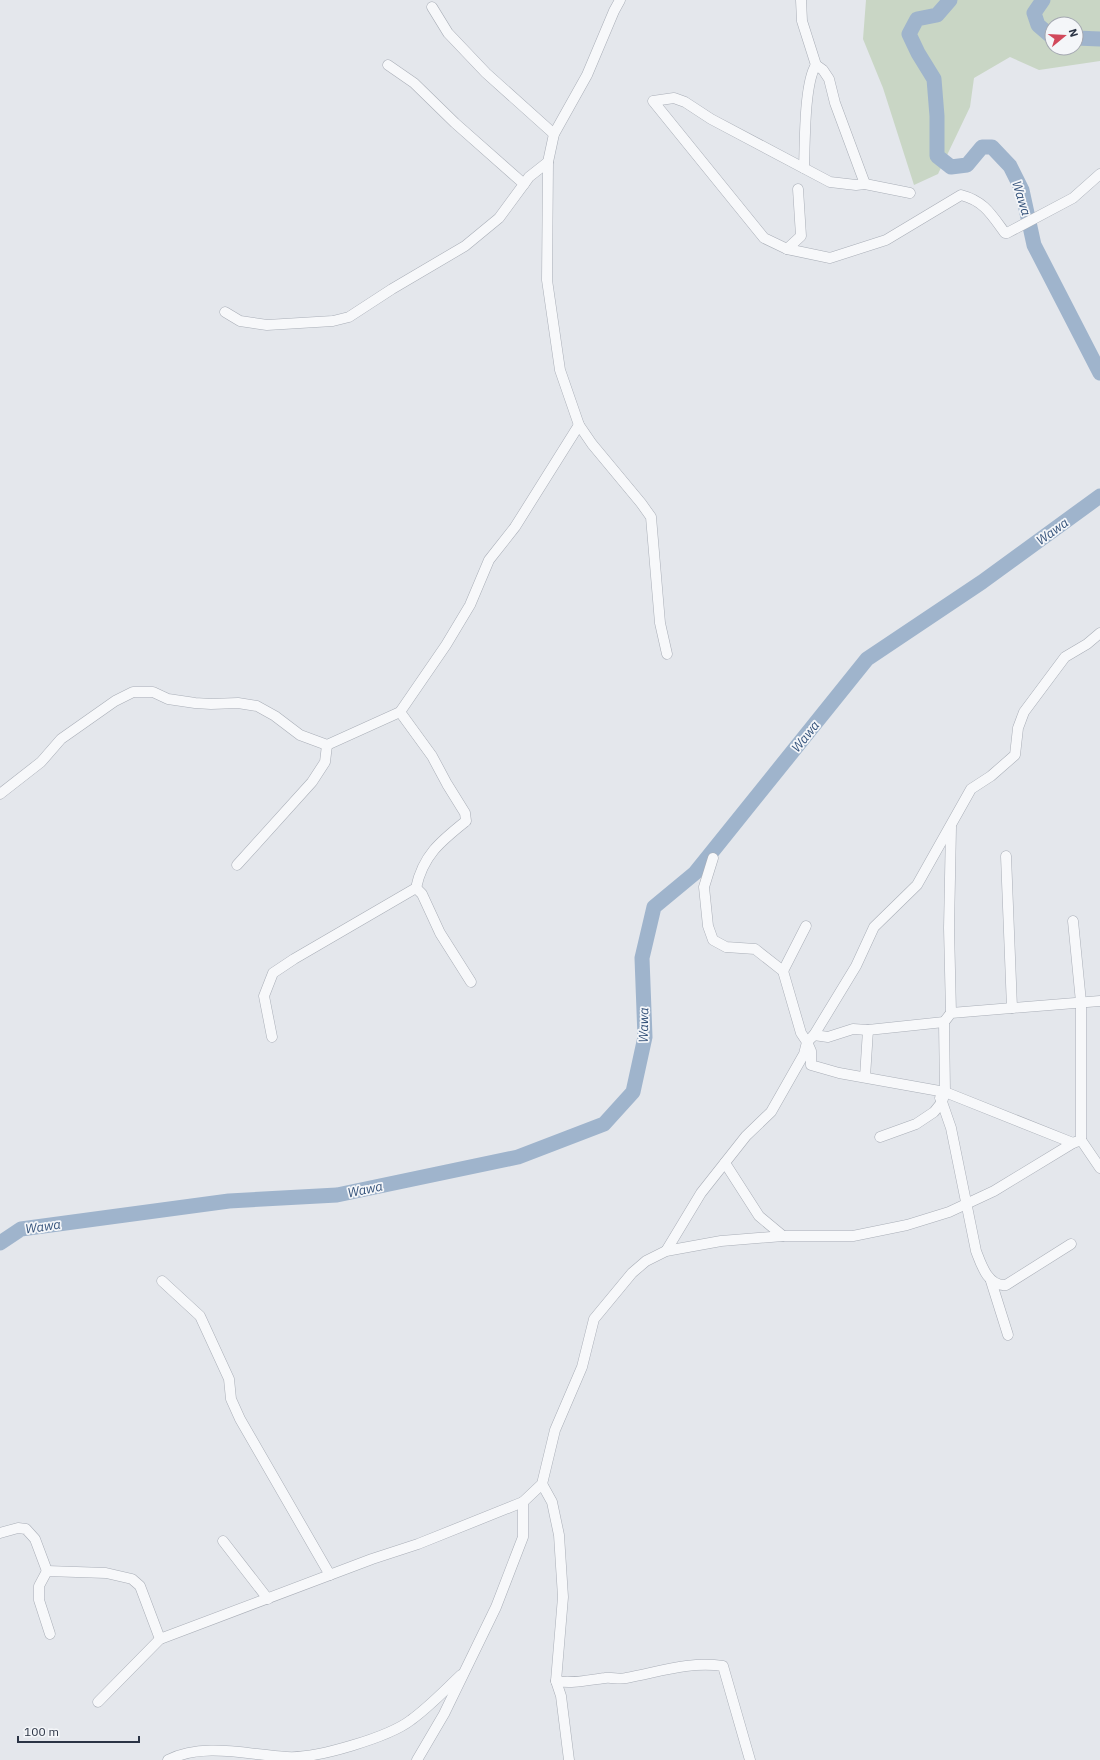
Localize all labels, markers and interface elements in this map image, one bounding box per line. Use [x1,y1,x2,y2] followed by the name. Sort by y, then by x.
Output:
[1044,16,1084,56] north arrow
[1066,27,1081,39] text: N
[1008,179,1035,218] water label: Wawa
[1033,514,1072,549] water label: Wawa
[788,717,823,755] water label: Wawa
[635,1007,652,1043] water label: Wawa
[346,1177,384,1201] water label: Wawa
[24,1216,62,1237] water label: Wawa
[18,1718,139,1744] scale bar
[24,1724,59,1739] text: 100 m

